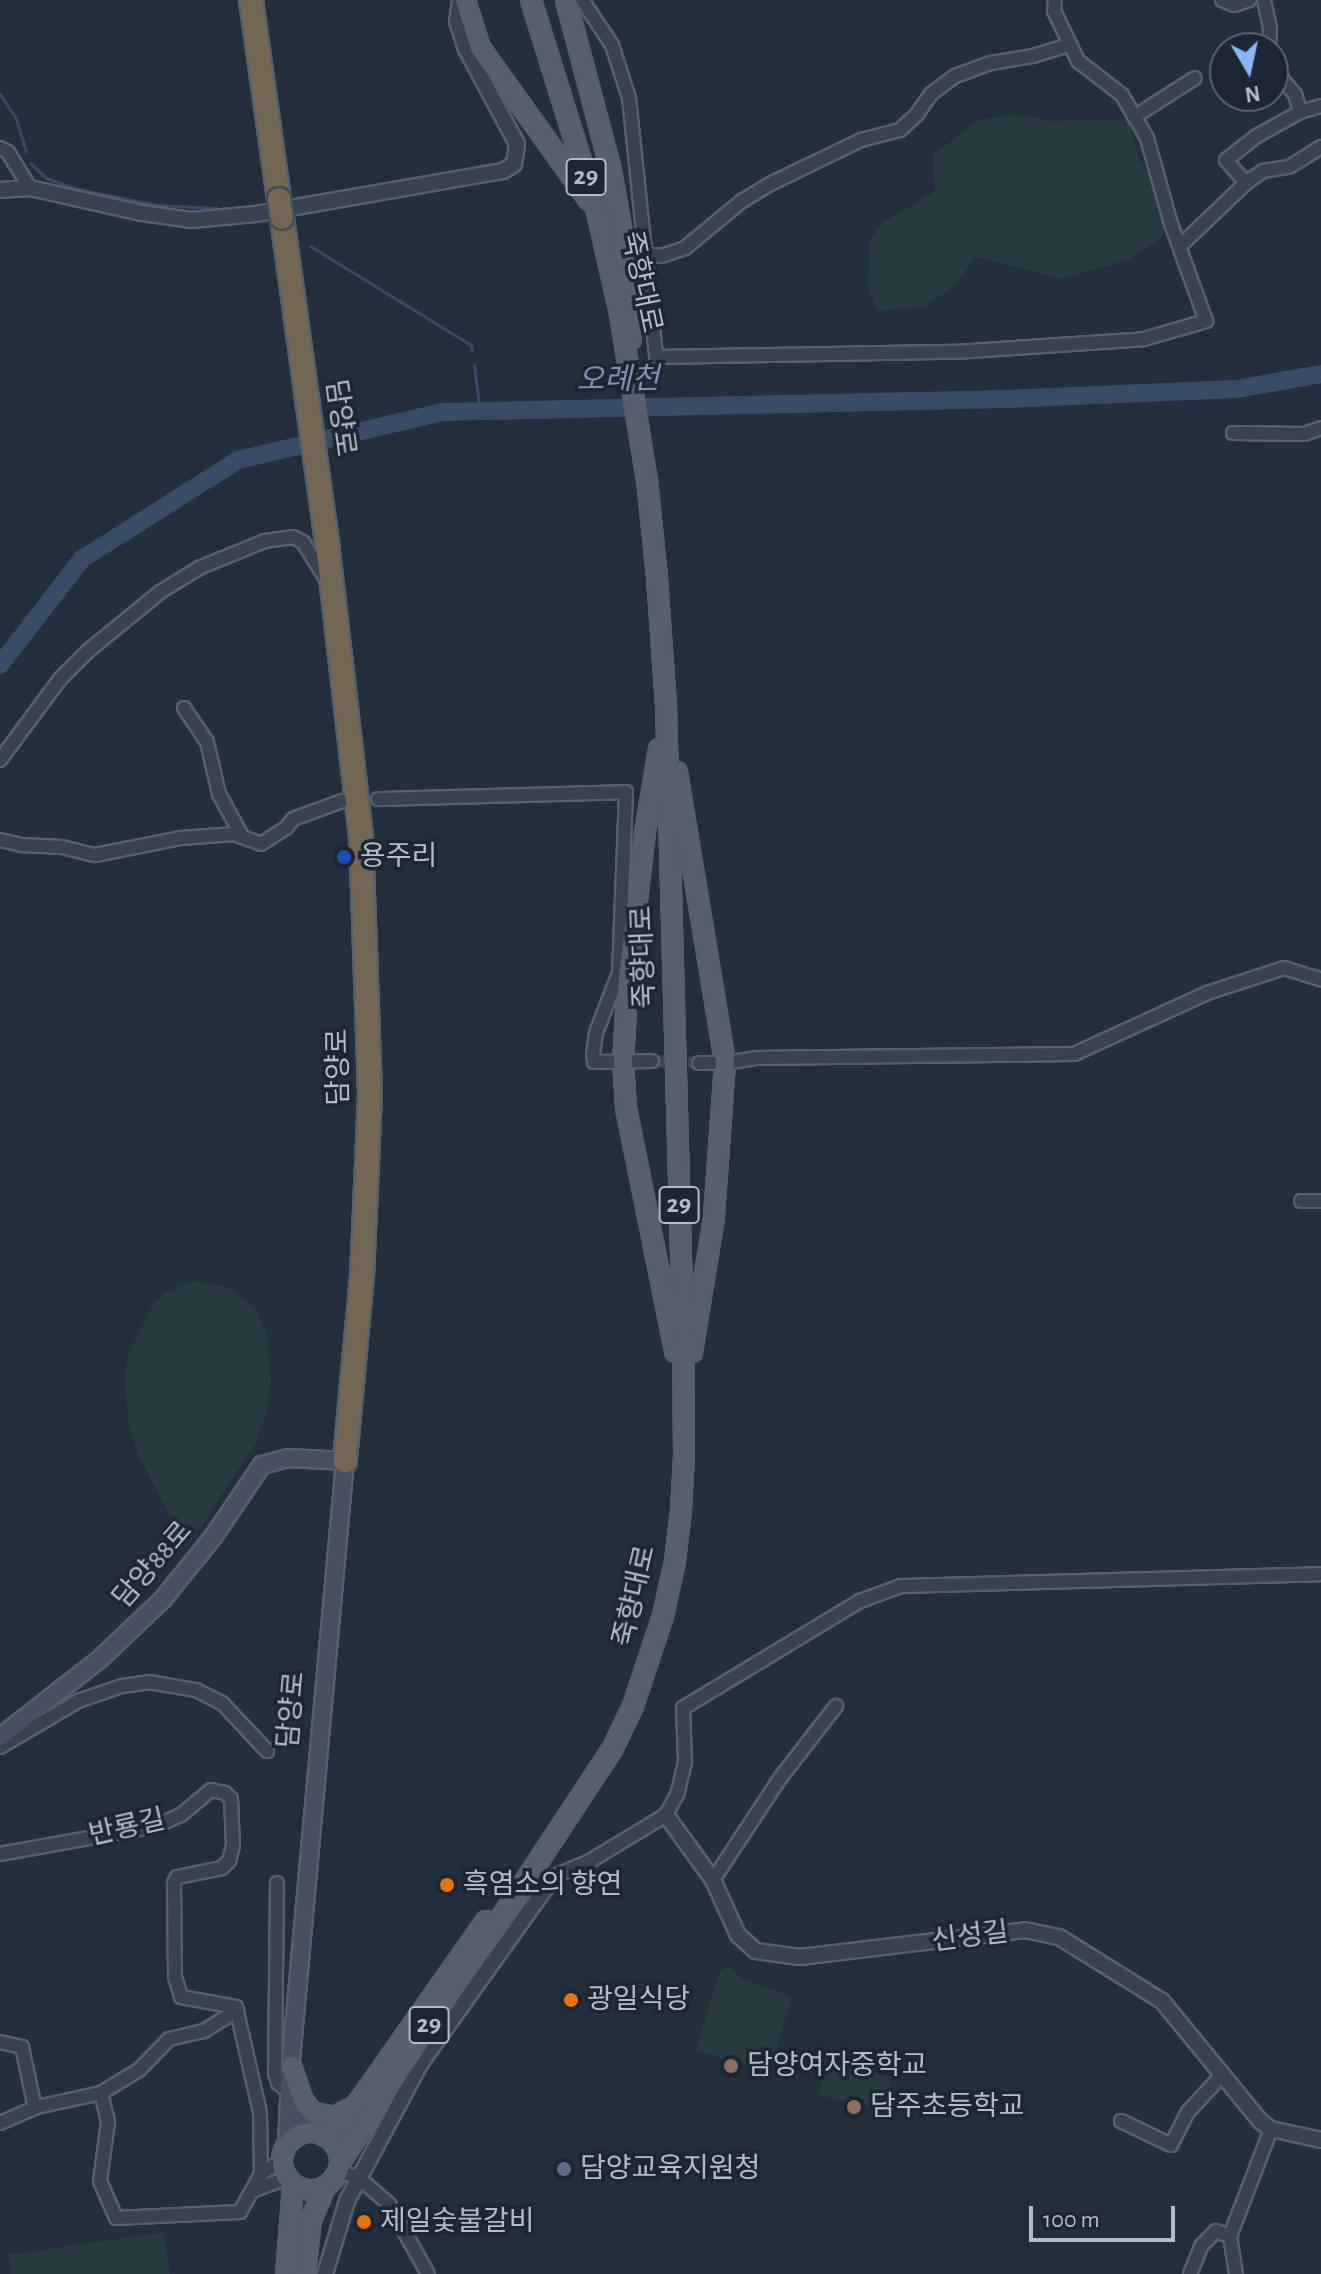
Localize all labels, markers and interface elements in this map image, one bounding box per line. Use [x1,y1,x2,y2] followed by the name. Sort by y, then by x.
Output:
[1209,32,1289,112] north arrow
[1243,82,1262,106] text: N
[564,155,608,199] road number: 29
[614,228,668,336] street label: 죽향대로
[576,361,660,399] water label: 오례천
[318,377,362,459] street label: 담양로
[360,840,437,874] place label: 용주리
[335,848,353,866] marker: 용주리
[625,905,663,1009] street label: 죽향대로
[322,1028,356,1106] street label: 담양로
[657,1183,701,1227] road number: 29
[106,1515,200,1615] street label: 담양88로
[607,1542,663,1650] street label: 죽향대로
[272,1670,312,1750] street label: 담양로
[86,1803,168,1853] street label: 반룡길
[463,1868,622,1902] place label: 흑염소의 향연
[438,1876,456,1894] marker: 흑염소의 향연
[930,1916,1010,1958] street label: 신성길
[587,1983,690,2017] place label: 광일식당
[562,1991,580,2009] marker: 광일식당
[407,2003,451,2047] road number: 29
[747,2049,927,2083] place label: 담양여자중학교
[722,2057,740,2075] marker: 담양여자중학교
[870,2090,1025,2124] place label: 담주초등학교
[845,2098,863,2116] marker: 담주초등학교
[580,2152,760,2186] place label: 담양교육지원청
[555,2160,573,2178] marker: 담양교육지원청
[1033,2190,1179,2240] scale bar
[380,2205,535,2239] place label: 제일숯불갈비
[1043,2208,1100,2232] text: 100 m
[355,2213,373,2231] marker: 제일숯불갈비

